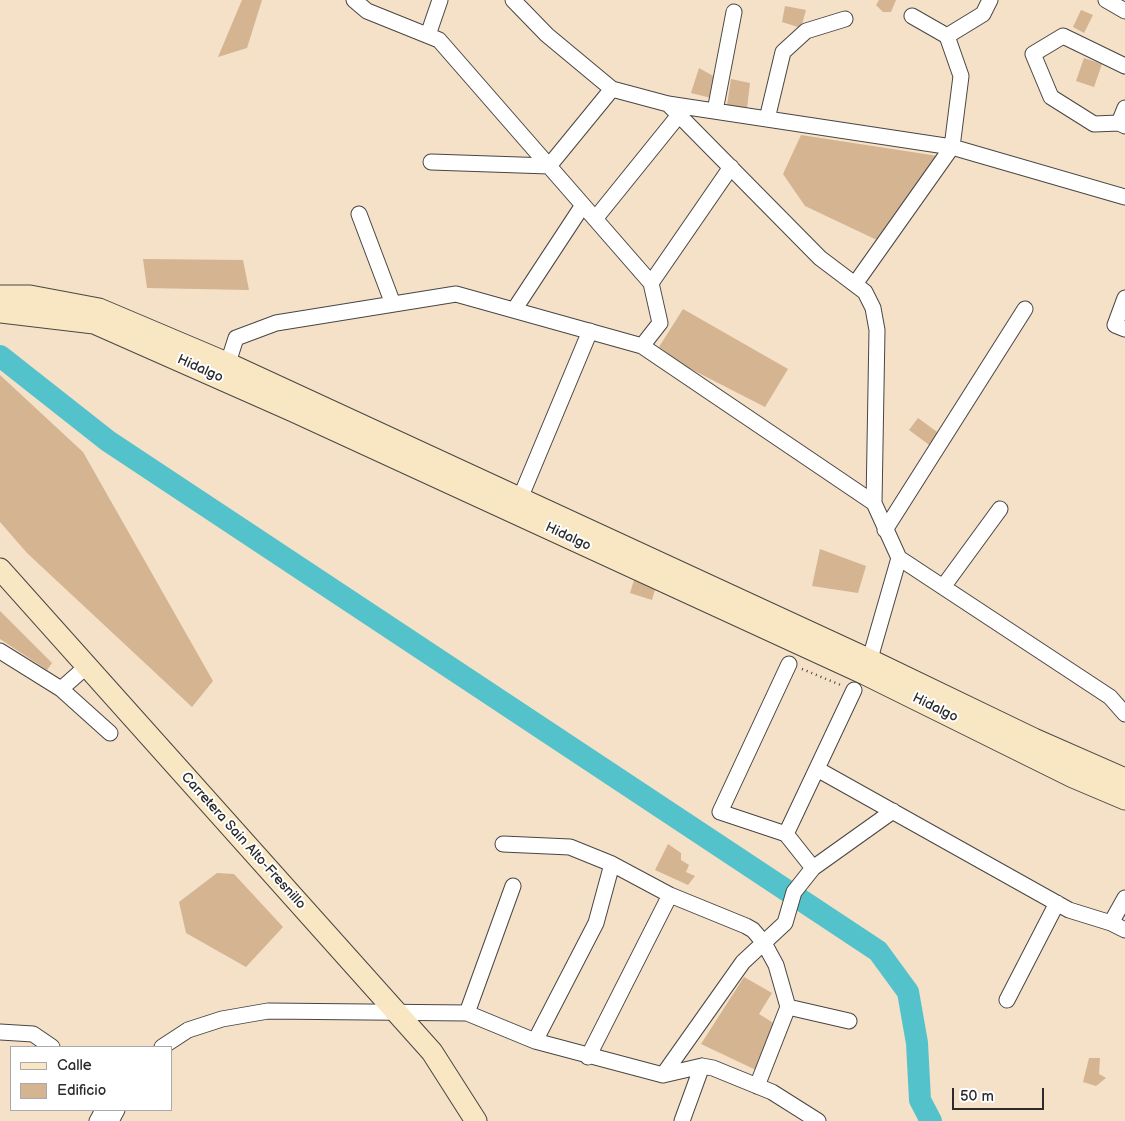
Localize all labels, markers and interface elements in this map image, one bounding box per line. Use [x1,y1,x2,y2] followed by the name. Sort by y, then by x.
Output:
[174,351,226,387] street label: Hidalgo
[542,519,594,555] street label: Hidalgo
[910,690,960,726] street label: Hidalgo
[177,769,309,913] street label: Carretera Sain Alto-Fresnillo
[10,1046,172,1111] legend
[57,1056,92,1075] text: Calle
[955,1078,1048,1110] scale bar
[57,1081,106,1100] text: Edificio
[960,1087,994,1106] text: 50 m

